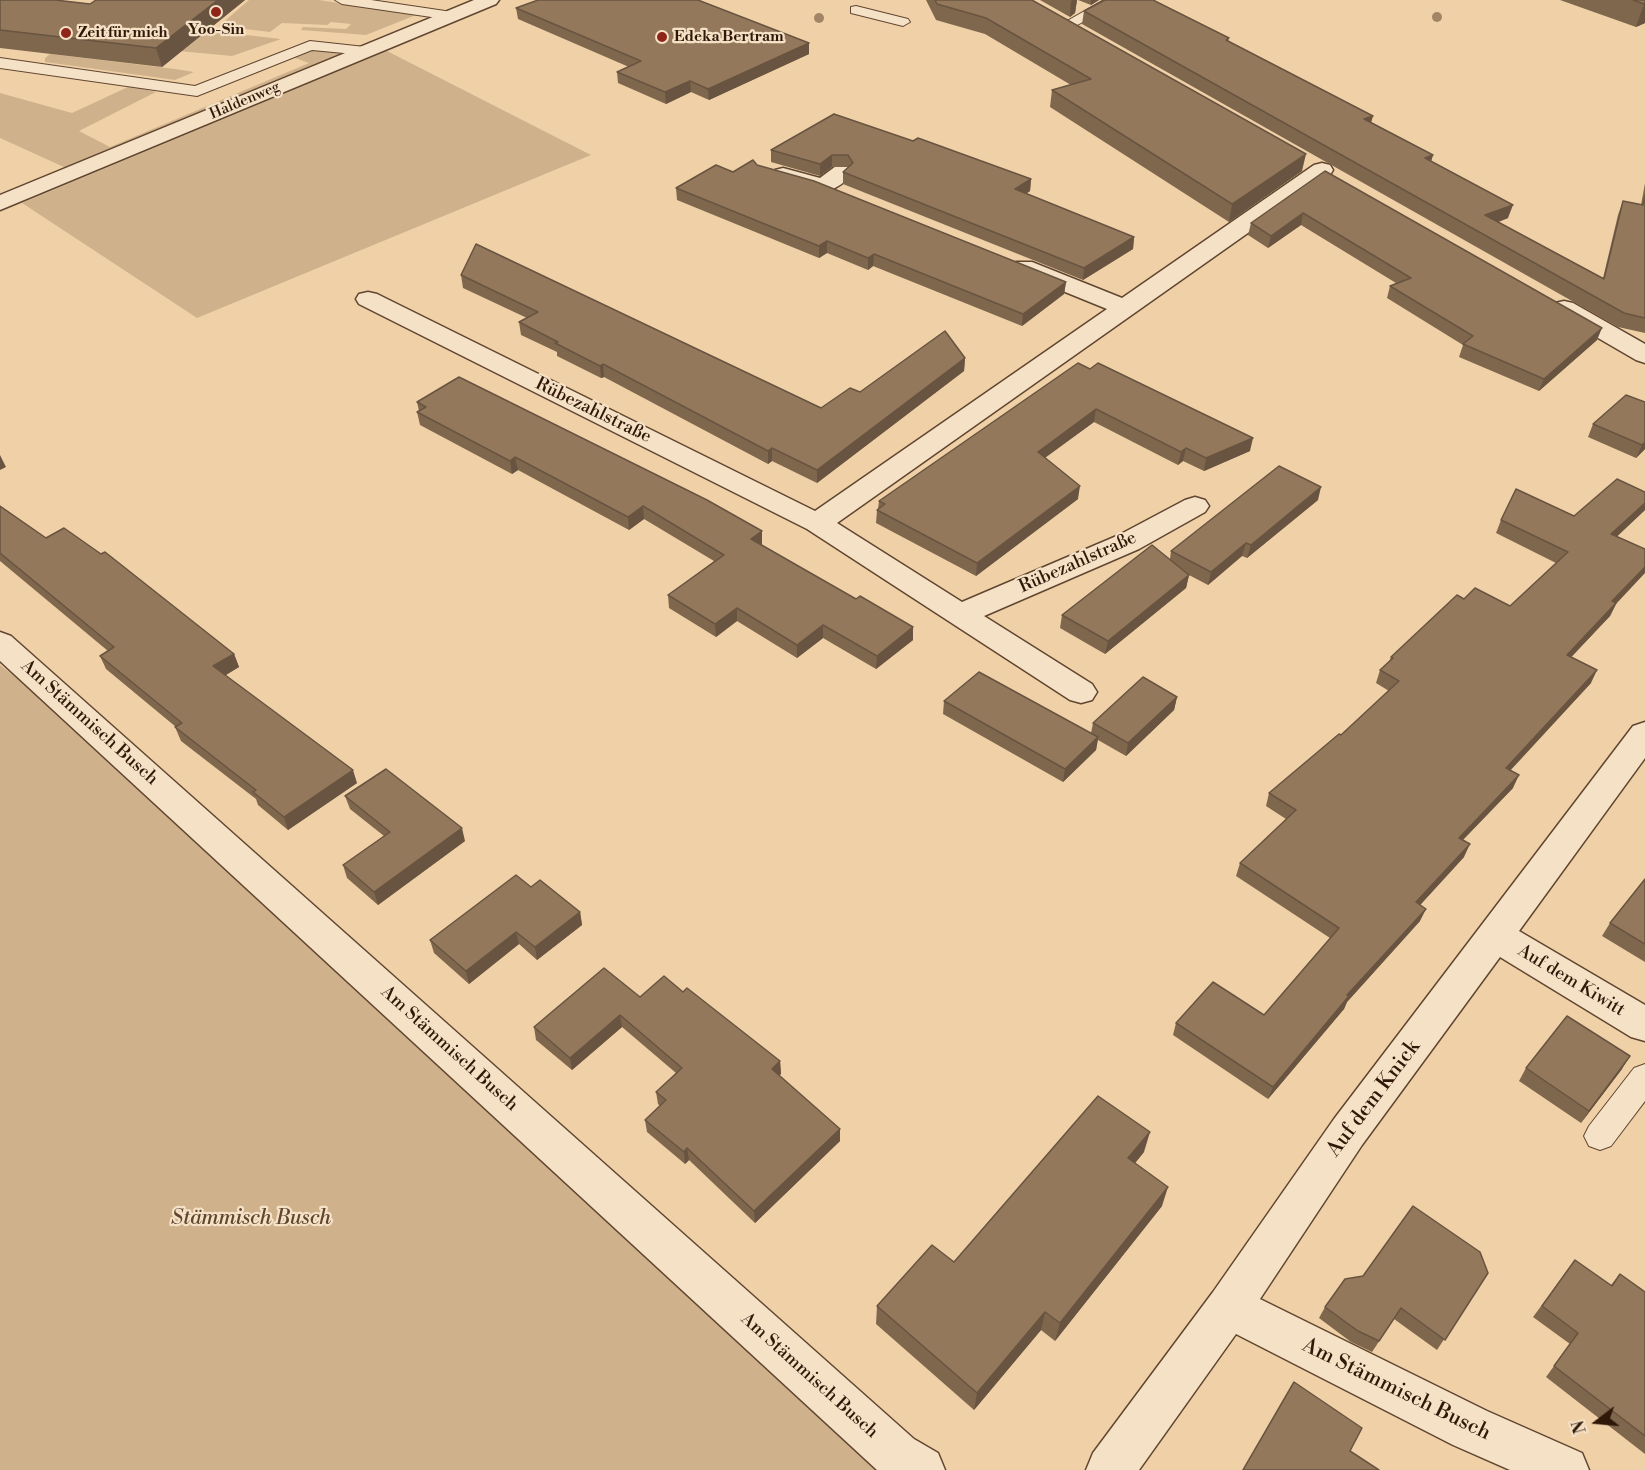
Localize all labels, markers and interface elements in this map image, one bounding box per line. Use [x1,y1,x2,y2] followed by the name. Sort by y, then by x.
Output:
[209,5,223,19] marker: Yoo-Sin
[188,21,244,39] place label: Yoo-Sin
[78,24,168,42] place label: Zeit für mich
[59,26,73,40] marker: Zeit für mich
[674,28,784,46] place label: Edeka Bertram
[655,30,669,44] marker: Edeka Bertram
[207,78,283,124] street label: Haldenweg
[532,374,654,448] street label: Rübezahlstraße
[1016,527,1140,599] street label: Rübezahlstraße
[16,656,162,790] street label: Am Stämmisch Busch
[1513,940,1629,1022] street label: Auf dem Kiwitt
[376,982,522,1116] street label: Am Stämmisch Busch
[1322,1036,1426,1162] street label: Auf dem Knick
[171,1206,331,1232] park label: Stämmisch Busch
[736,1309,882,1443] street label: Am Stämmisch Busch
[1298,1333,1494,1447] street label: Am Stämmisch Busch
[1567,1392,1627,1452] north arrow
[1568,1418,1591,1436] text: N

